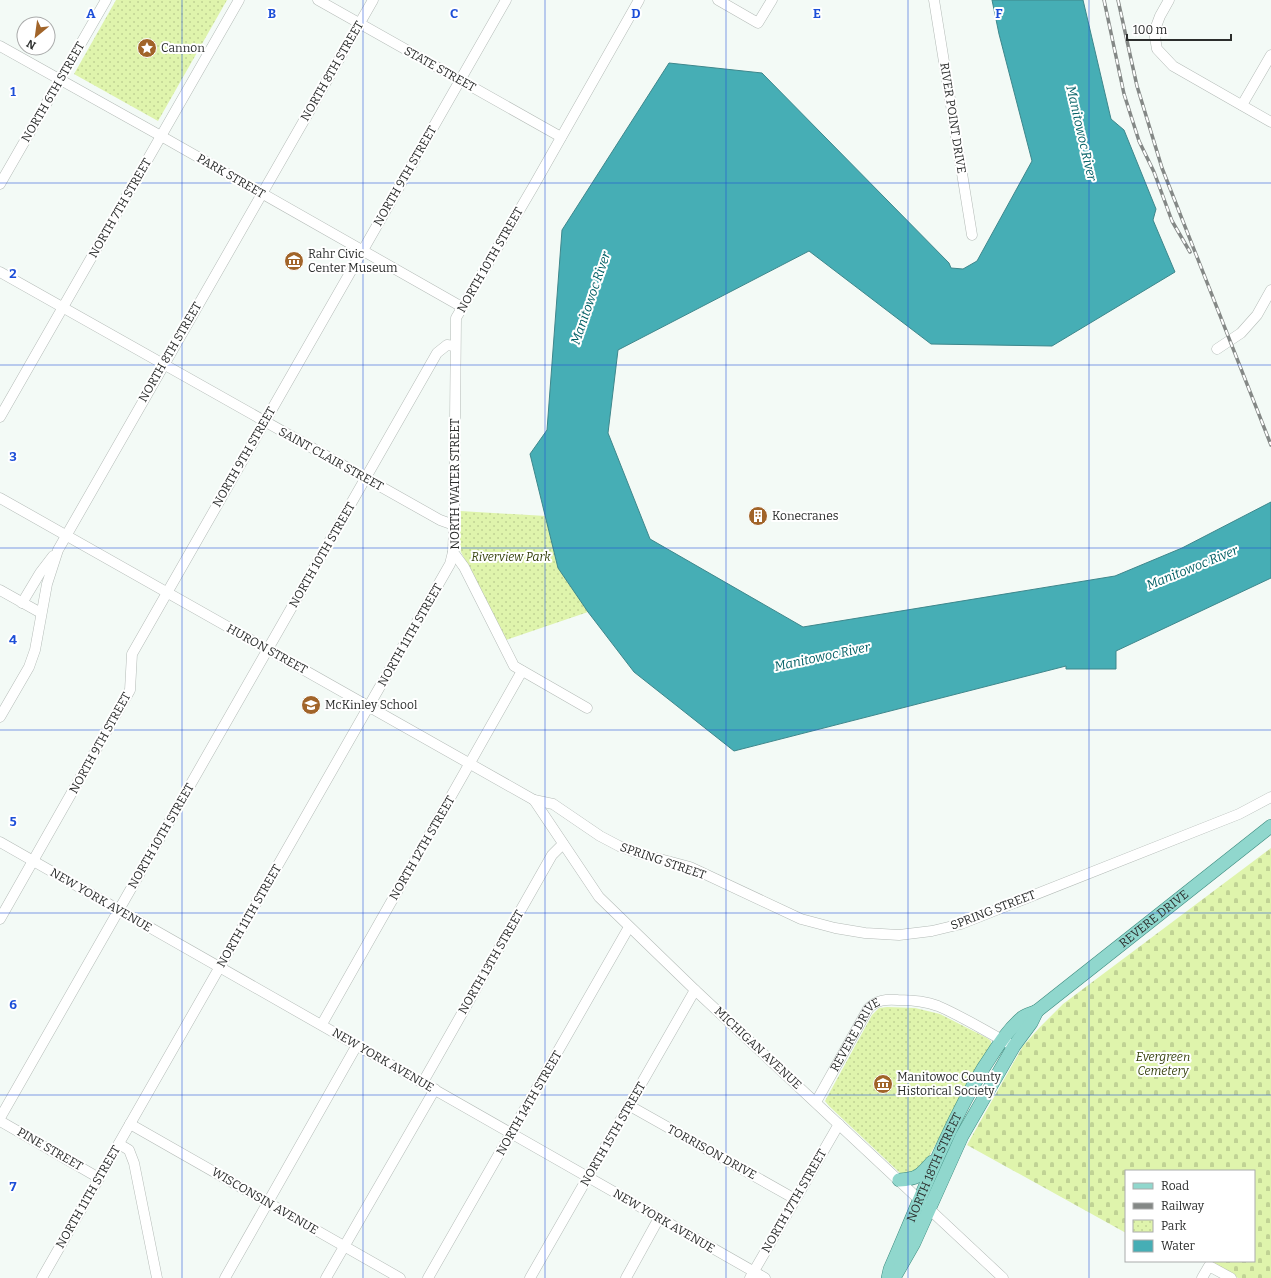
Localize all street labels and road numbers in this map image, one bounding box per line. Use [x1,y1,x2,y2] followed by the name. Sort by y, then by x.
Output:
[298,19,366,123] street label: NORTH 8TH STREET
[18,39,88,145] street label: NORTH 6TH STREET
[402,44,478,94] street label: STATE STREET
[937,61,969,175] street label: RIVER POINT DRIVE
[371,123,439,229] street label: NORTH 9TH STREET
[194,151,268,201] street label: PARK STREET
[86,156,154,260] street label: NORTH 7TH STREET
[454,205,526,315] street label: NORTH 10TH STREET
[136,300,204,404] street label: NORTH 8TH STREET
[210,404,278,510] street label: NORTH 9TH STREET
[448,419,462,549] street label: NORTH WATER STREET
[276,424,386,494] street label: SAINT CLAIR STREET
[286,500,358,610] street label: NORTH 10TH STREET
[375,581,445,689] street label: NORTH 11TH STREET
[224,621,310,677] street label: HURON STREET
[66,690,134,796] street label: NORTH 9TH STREET
[125,781,197,891] street label: NORTH 10TH STREET
[387,794,457,902] street label: NORTH 12TH STREET
[618,840,708,882] street label: SPRING STREET
[214,862,284,970] street label: NORTH 11TH STREET
[48,865,154,935] street label: NEW YORK AVENUE
[949,887,1037,933] street label: SPRING STREET
[1116,887,1191,950] street label: REVERE DRIVE
[456,908,526,1016] street label: NORTH 13TH STREET
[827,995,882,1074] street label: REVERE DRIVE
[712,1004,804,1092] street label: MICHIGAN AVENUE
[330,1025,436,1095] street label: NEW YORK AVENUE
[493,1048,565,1158] street label: NORTH 14TH STREET
[578,1080,648,1188] street label: NORTH 15TH STREET
[904,1110,965,1224] street label: NORTH 18TH STREET
[665,1122,759,1182] street label: TORRISON DRIVE
[15,1125,85,1173] street label: PINE STREET
[53,1143,123,1251] street label: NORTH 11TH STREET
[759,1147,829,1255] street label: NORTH 17TH STREET
[209,1165,321,1237] street label: WISCONSIN AVENUE
[611,1186,717,1256] street label: NEW YORK AVENUE

